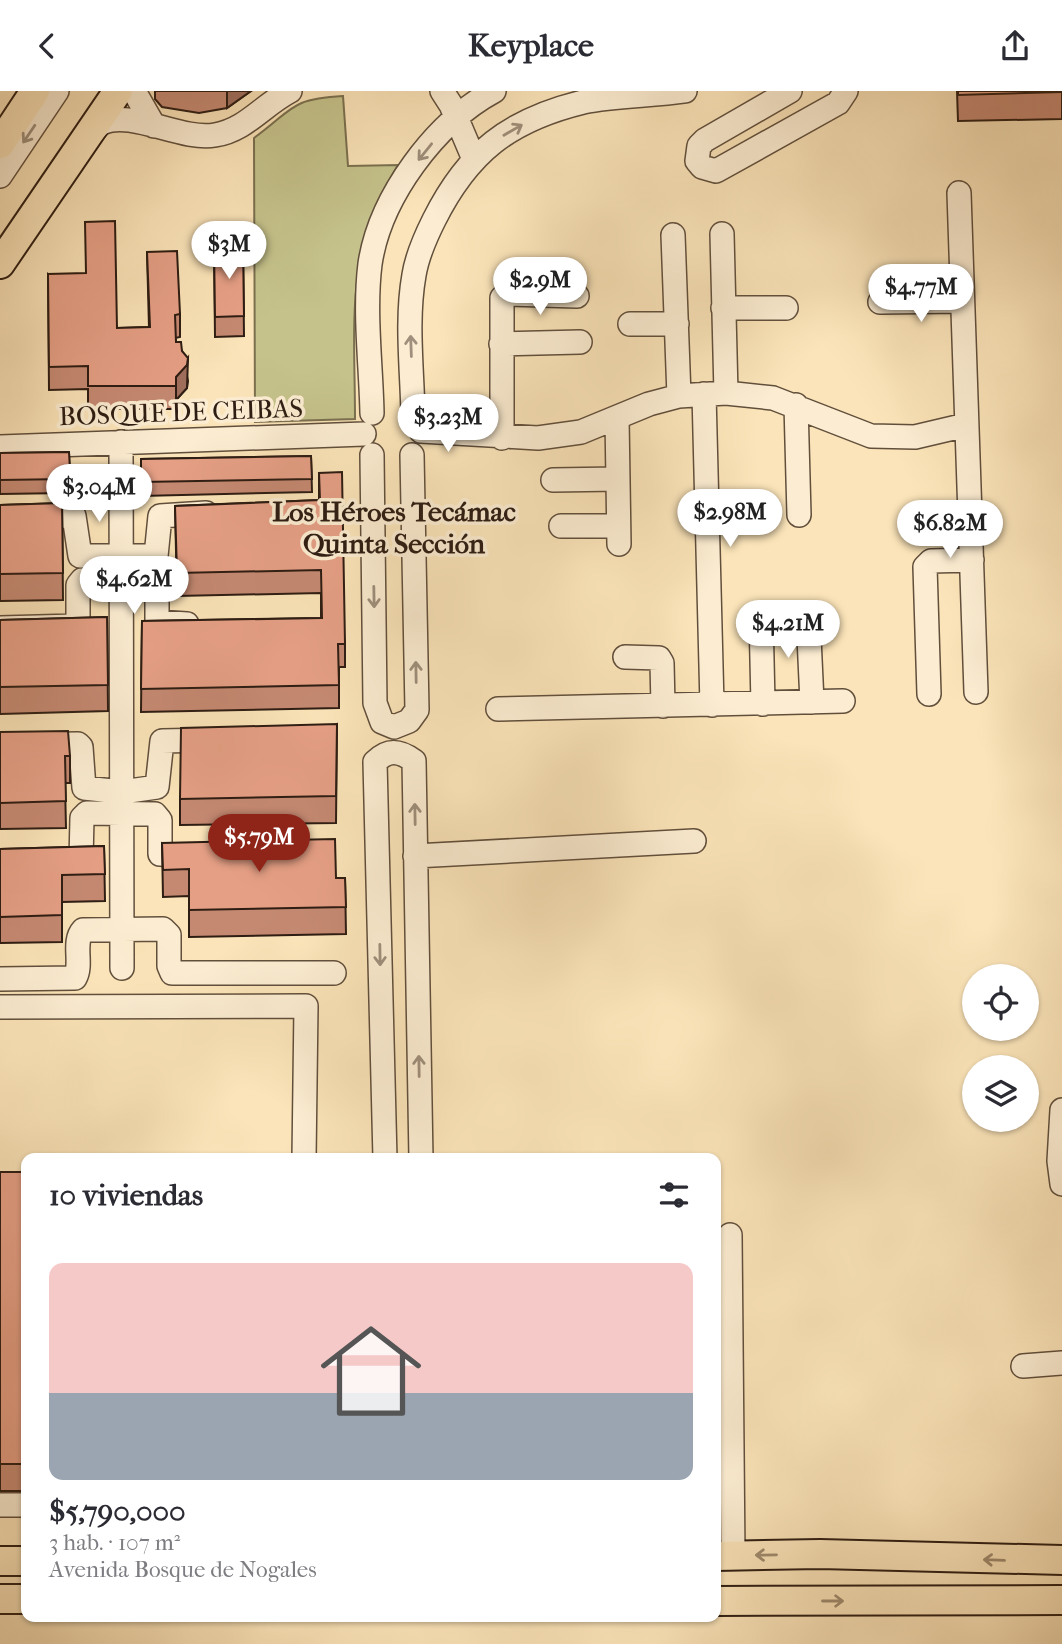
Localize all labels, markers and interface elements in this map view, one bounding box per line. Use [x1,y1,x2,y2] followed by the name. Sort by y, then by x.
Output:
[28,27,66,65] icon: back
[468,27,594,64] text: Keyplace
[996,27,1034,65] icon: share
[502,122,522,136] one-way arrow
[22,123,36,143] one-way arrow
[417,143,433,161] one-way arrow
[195,221,263,281] pin: $3M
[207,230,251,257] text: $3M
[491,257,589,317] pin: $2.9M
[864,265,978,324] pin: $4.77M
[509,266,571,293] text: $2.9M
[884,273,958,300] text: $4.77M
[404,334,417,357] one-way arrow
[59,393,303,432] street label: BOSQUE DE CEIBAS
[391,395,505,454] pin: $3.23M
[414,403,482,430] text: $3.23M
[42,465,156,524] pin: $3.04M
[62,473,136,500] text: $3.04M
[673,489,787,549] pin: $2.98M
[272,495,516,560] district label: Los Héroes Tecámac Quinta Sección
[693,498,767,525] text: $2.98M
[893,501,1007,560] pin: $6.82M
[913,509,987,536] text: $6.82M
[77,557,191,616] pin: $4.62M
[96,565,172,592] text: $4.62M
[367,585,381,608] one-way arrow
[731,601,845,660] pin: $4.21M
[752,609,824,636] text: $4.21M
[410,661,423,684] one-way arrow
[408,803,421,826] one-way arrow
[202,815,316,874] pin: $5.79M
[224,823,294,850] text: $5.79M
[374,944,387,967] one-way arrow
[962,964,1039,1132] map controls
[962,964,1039,1041] button: locate
[412,1055,426,1078] one-way arrow
[962,1055,1039,1132] button: layers
[655,1176,693,1214] icon: filters
[49,1178,203,1213] text: 10 viviendas
[308,1308,434,1434] icon: home
[49,1494,186,1529] text: $5,790,000
[49,1529,180,1556] text: 3 hab. · 107 m²
[755,1548,778,1562] one-way arrow
[983,1553,1006,1566] one-way arrow
[49,1556,317,1583] text: Avenida Bosque de Nogales
[821,1594,844,1608] one-way arrow

